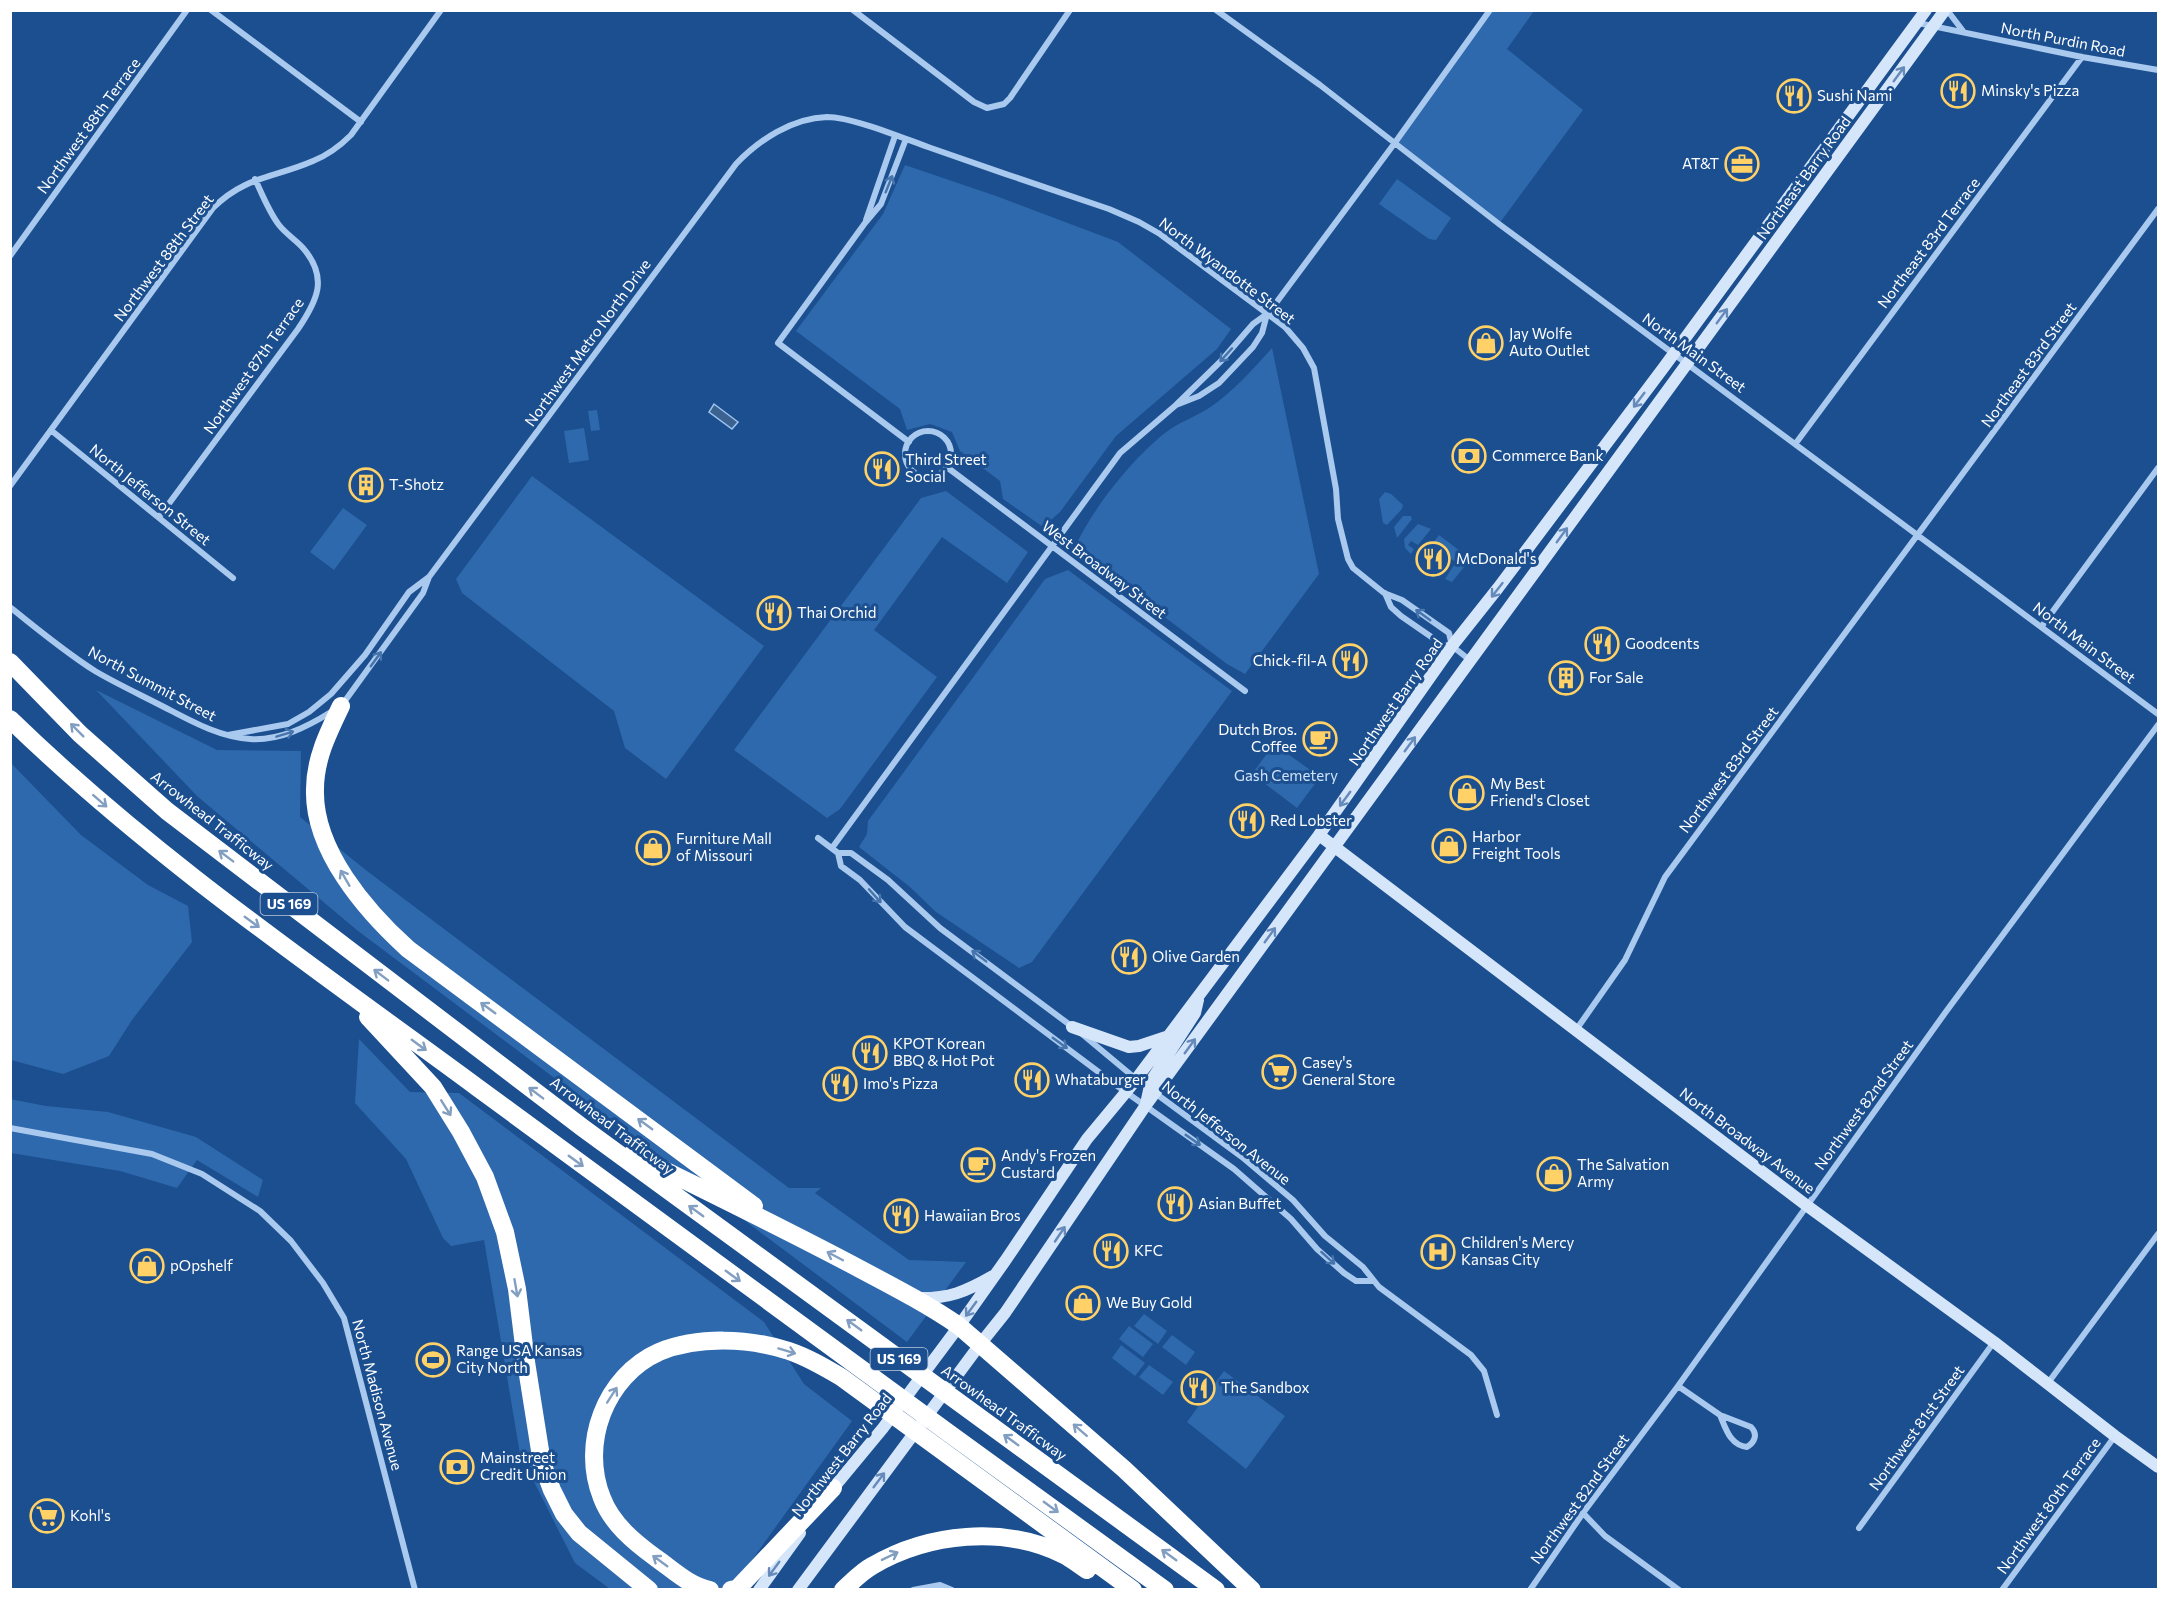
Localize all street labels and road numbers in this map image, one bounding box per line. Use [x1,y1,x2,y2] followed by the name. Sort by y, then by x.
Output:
[1999,18,2127,60] street label: North Purdin Road
[33,54,144,197] street label: Northwest 88th Terrace
[1752,112,1854,242] street label: Northeast Barry Road
[1873,173,1983,311] street label: Northeast 83rd Terrace
[110,190,217,325] street label: Northwest 88th Street
[1156,213,1299,327] street label: North Wyandotte Street
[520,255,654,430] street label: Northwest Metro North Drive
[199,294,307,437] street label: Northwest 87th Terrace
[1977,298,2080,430] street label: Northeast 83rd Street
[1639,309,1750,396] street label: North Main Street
[86,440,215,549] street label: North Jefferson Street
[1039,516,1170,622] street label: West Broadway Street
[2030,598,2139,687] street label: North Main Street
[1344,634,1446,769] street label: Northwest Barry Road
[85,642,220,725] street label: North Summit Street
[1675,703,1782,836] street label: Northwest 83rd Street
[148,767,278,874] street label: Arrowhead Trafficway
[260,893,318,915] road number: US 169
[1810,1036,1916,1173] street label: Northwest 82nd Street
[547,1073,678,1178] street label: Arrowhead Trafficway
[1159,1076,1295,1188] street label: North Jefferson Avenue
[1676,1083,1819,1197] street label: North Broadway Avenue
[349,1317,407,1472] street label: North Madison Avenue
[870,1348,928,1370] road number: US 169
[938,1361,1071,1464] street label: Arrowhead Trafficway
[1865,1361,1968,1493] street label: Northwest 81st Street
[787,1389,895,1520] street label: Northwest Barry Road
[1526,1430,1632,1567] street label: Northwest 82nd Street
[1993,1434,2104,1577] street label: Northwest 80th Terrace

